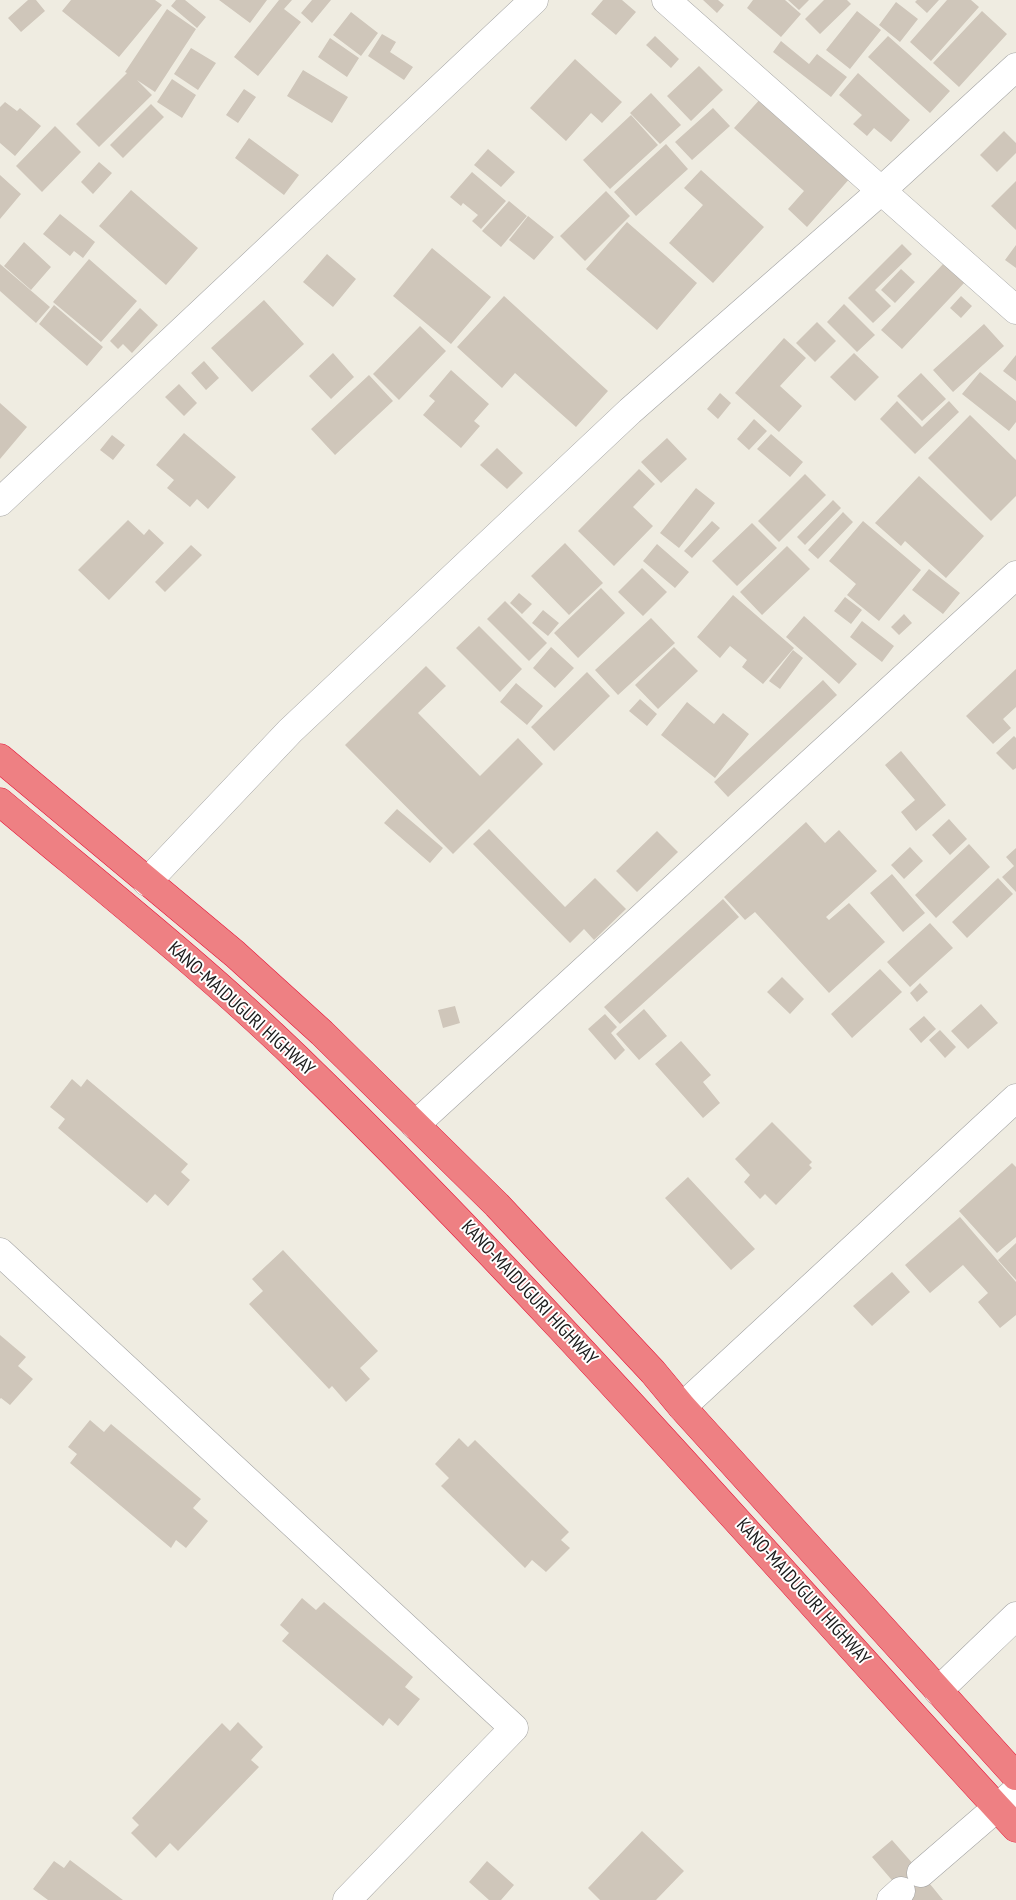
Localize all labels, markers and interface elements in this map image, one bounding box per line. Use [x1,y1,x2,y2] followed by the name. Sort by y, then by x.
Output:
[163,937,319,1081] street label: KANO-MAIDUGURI HIGHWAY
[456,1216,602,1370] street label: KANO-MAIDUGURI HIGHWAY
[731,1514,875,1670] street label: KANO-MAIDUGURI HIGHWAY

